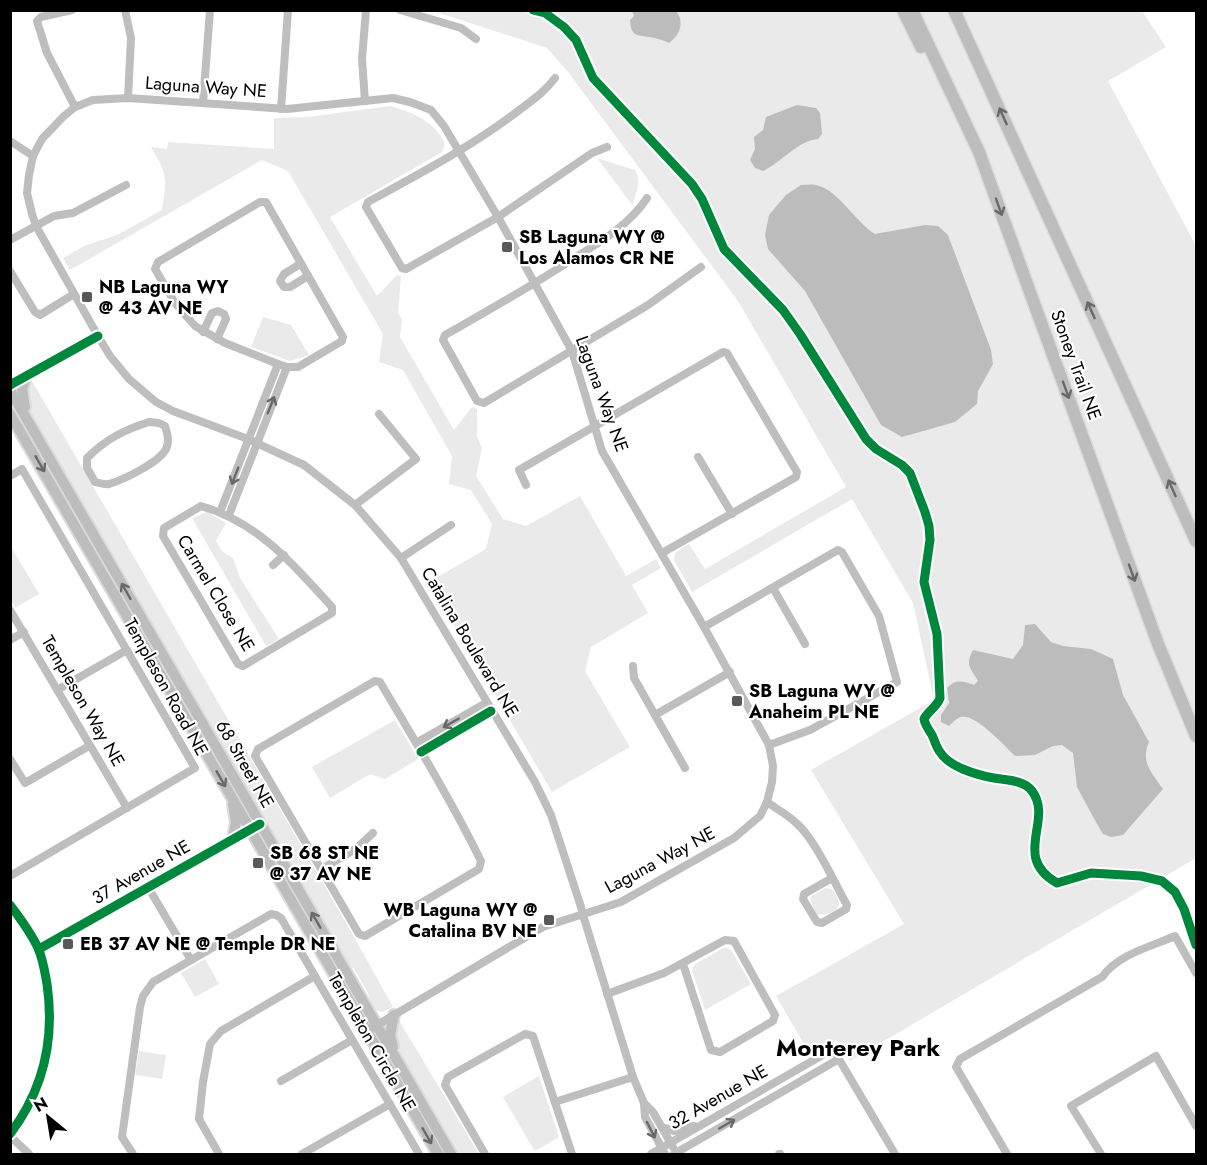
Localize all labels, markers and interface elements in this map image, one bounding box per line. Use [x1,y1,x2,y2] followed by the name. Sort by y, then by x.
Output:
[144,70,268,104] street label: Laguna Way NE
[997,108,1009,126] one-way arrow
[995,197,1006,216] one-way arrow
[519,224,674,271] place label: SB Laguna WY @ Los Alamos CR NE
[500,240,514,254] marker: SB Laguna WY @ Los Alamos CR NE
[99,274,229,321] place label: NB Laguna WY @ 43 AV NE
[80,290,94,304] marker: NB Laguna WY @ 43 AV NE
[1085,302,1097,320] one-way arrow
[1044,306,1108,424] street label: Stoney Trail NE
[569,332,635,456] street label: Laguna Way NE
[1061,380,1072,399] one-way arrow
[266,396,277,415] one-way arrow
[35,455,46,473] one-way arrow
[228,466,239,485] one-way arrow
[1166,479,1178,497] one-way arrow
[171,530,261,656] street label: Carmel Close NE
[415,562,525,722] street label: Catalina Boulevard NE
[1128,564,1139,582] one-way arrow
[120,583,132,600] one-way arrow
[117,614,215,760] street label: Templeson Road NE
[35,631,131,771] street label: Templeson Way NE
[748,678,895,725] place label: SB Laguna WY @ Anaheim PL NE
[730,694,744,708] marker: SB Laguna WY @ Anaheim PL NE
[209,715,281,813] street label: 68 Street NE
[443,717,460,729] one-way arrow
[216,770,228,787] one-way arrow
[600,820,720,900] street label: Laguna Way NE
[87,833,195,911] street label: 37 Avenue NE
[270,840,379,887] place label: SB 68 ST NE @ 37 AV NE
[251,856,265,870] marker: SB 68 ST NE @ 37 AV NE
[383,897,537,944] place label: WB Laguna WY @ Catalina BV NE
[309,912,321,929] one-way arrow
[542,913,556,927] marker: WB Laguna WY @ Catalina BV NE
[80,931,336,957] place label: EB 37 AV NE @ Temple DR NE
[61,937,75,951] marker: EB 37 AV NE @ Temple DR NE
[322,968,422,1116] street label: Templeton Circle NE
[776,1030,940,1065] district label: Monterey Park
[664,1058,772,1136] street label: 32 Avenue NE
[18,1087,78,1147] north arrow
[29,1091,52,1118] text: N
[718,1118,735,1130] one-way arrow
[646,1120,657,1138] one-way arrow
[421,1127,433,1144] one-way arrow

